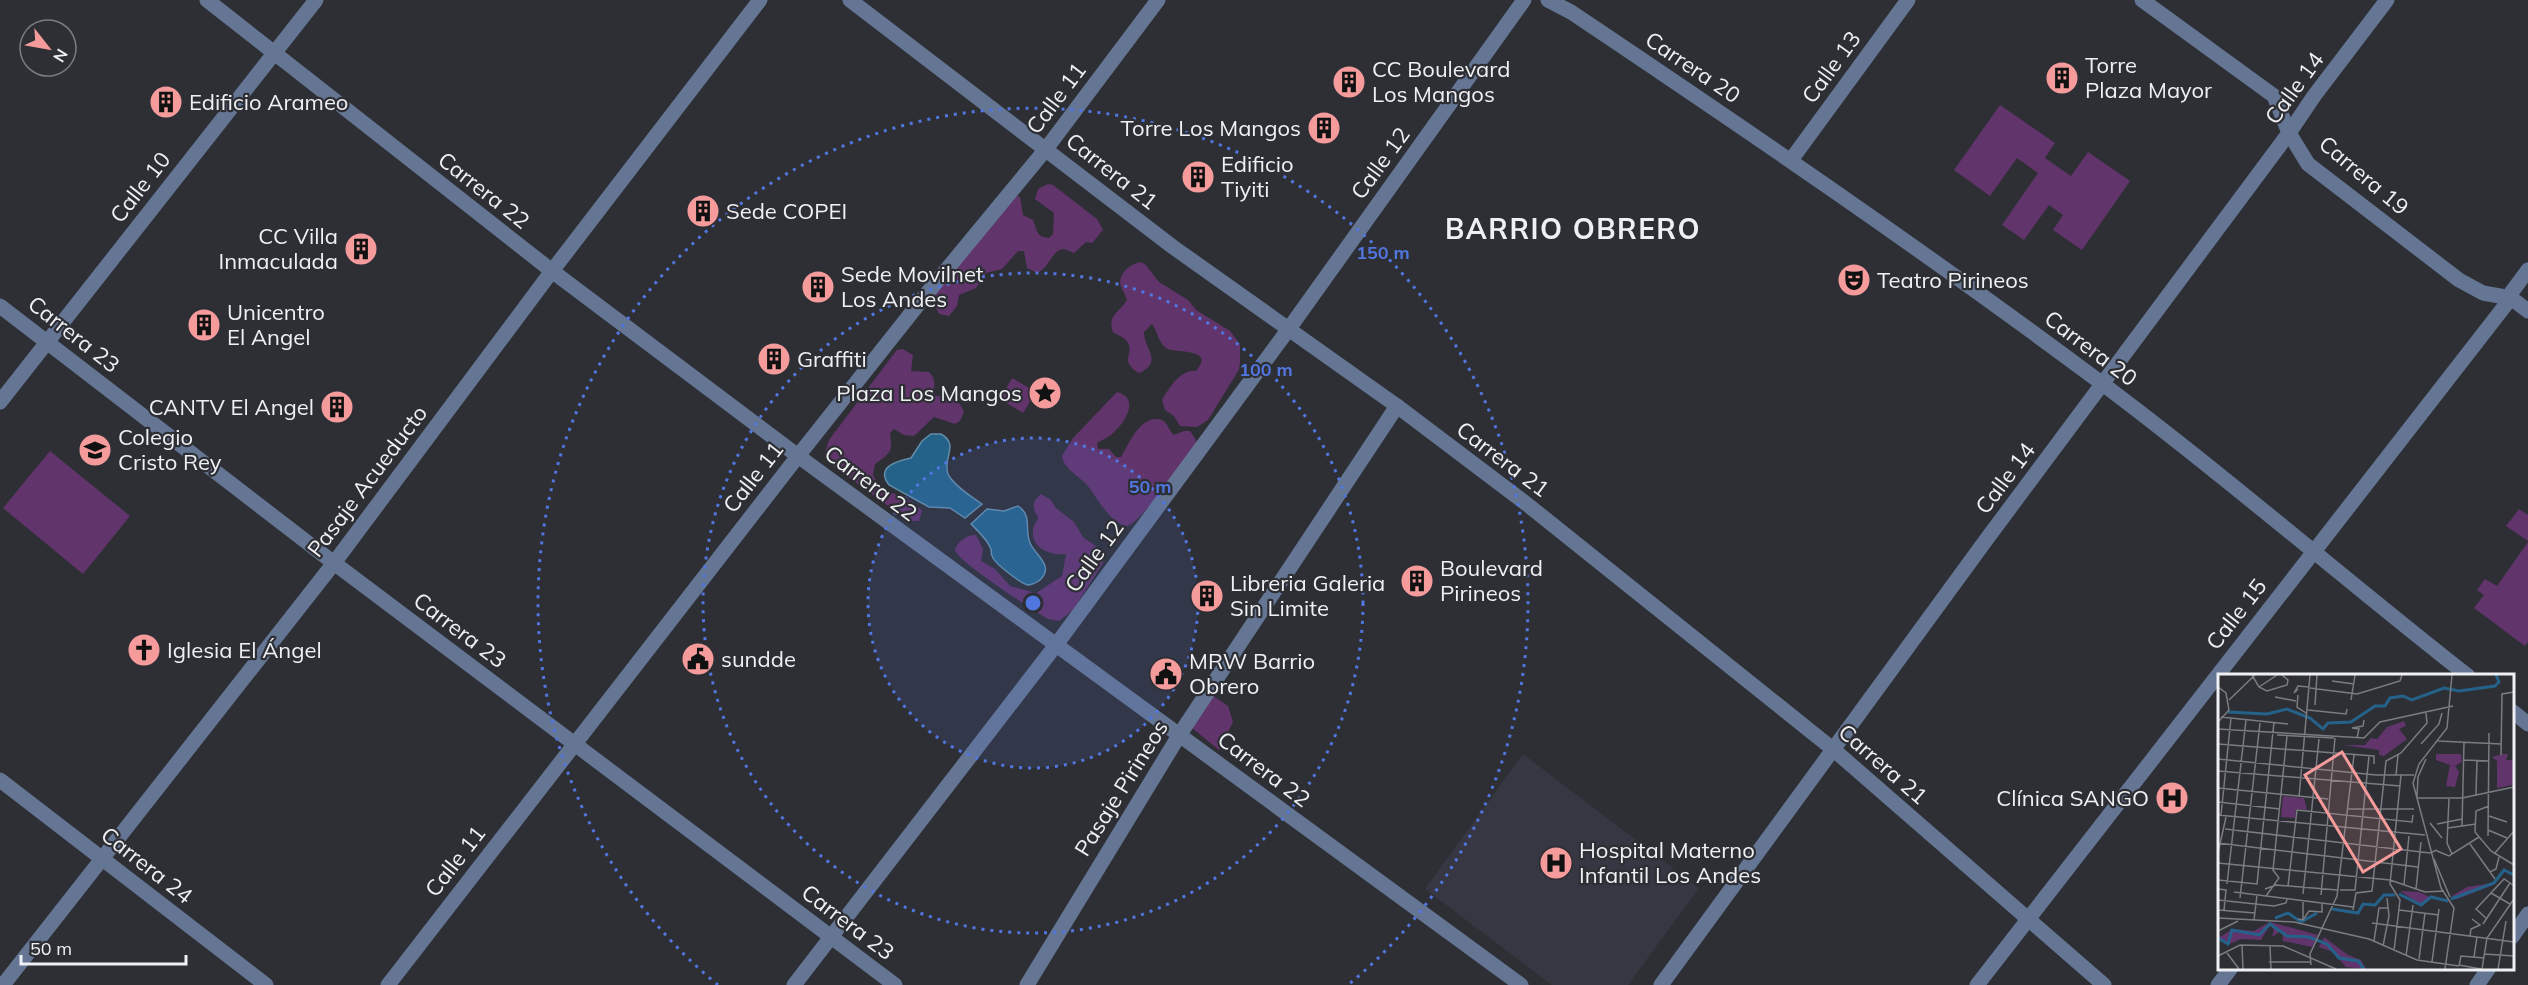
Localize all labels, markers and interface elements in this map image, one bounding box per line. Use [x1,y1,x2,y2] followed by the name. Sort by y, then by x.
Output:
[18,18,78,78] north arrow
[1640,25,1746,109] street label: Carrera 20
[1795,25,1867,109] street label: Calle 13
[49,45,73,66] text: N
[2258,46,2330,130] street label: Calle 14
[2085,51,2212,104] place label: Torre Plaza Mayor
[1372,55,1510,108] place label: CC Boulevard Los Mangos
[1020,57,1092,139] street label: Calle 11
[2044,60,2080,96] building icon: Torre Plaza Mayor
[1331,64,1367,100] building icon: CC Boulevard Los Mangos
[148,84,184,120] building icon: Edificio Arameo
[189,88,348,116] place label: Edificio Arameo
[1306,110,1342,146] building icon: Torre Los Mangos
[1120,114,1301,142] place label: Torre Los Mangos
[1344,121,1416,205] street label: Calle 12
[1060,126,1164,216] street label: Carrera 21
[2313,129,2415,221] street label: Carrera 19
[432,145,536,235] street label: Carrera 22
[104,146,176,228] street label: Calle 10
[1221,150,1294,203] place label: Edificio Tiyiti
[1180,159,1216,195] building icon: Edificio Tiyiti
[685,193,721,229] building icon: Sede COPEI
[726,197,847,225] place label: Sede COPEI
[1445,211,1701,246] district label: BARRIO OBRERO
[218,222,338,275] place label: CC Villa Inmaculada
[343,231,379,267] building icon: CC Villa Inmaculada
[1356,241,1410,264] text: 150 m
[841,260,984,313] place label: Sede Movilnet Los Andes
[1836,262,1872,298] theatre icon: Teatro Pirineos
[1877,266,2029,294] place label: Teatro Pirineos
[800,269,836,305] building icon: Sede Movilnet Los Andes
[22,289,126,379] street label: Carrera 23
[227,298,325,351] place label: Unicentro El Angel
[2039,304,2143,392] street label: Carrera 20
[186,307,222,343] building icon: Unicentro El Angel
[756,341,792,377] building icon: Graffiti
[797,345,867,373] place label: Graffiti
[1239,358,1293,381] text: 100 m
[1027,375,1063,411] place icon: Plaza Los Mangos
[836,379,1022,407] place label: Plaza Los Mangos
[319,389,355,425] building icon: CANTV El Angel
[149,393,314,421] place label: CANTV El Angel
[301,400,433,562] street label: Pasaje Acueducto
[1451,415,1555,503] street label: Carrera 21
[118,423,222,476] place label: Colegio Cristo Rey
[77,432,113,468] school or university icon: Colegio Cristo Rey
[717,436,789,518] street label: Calle 11
[1969,437,2041,519] street label: Calle 14
[819,439,923,527] street label: Carrera 22
[1129,475,1171,498] text: 50 m
[1058,514,1130,598] street label: Calle 12
[1440,554,1543,607] place label: Boulevard Pirineos
[1399,563,1435,599] building icon: Boulevard Pirineos
[1230,569,1385,622] place label: Libreria Galeria Sin Limite
[2200,573,2272,655] street label: Calle 15
[1189,578,1225,614] building icon: Libreria Galeria Sin Limite
[408,586,512,674] street label: Carrera 23
[1023,593,1043,613] centre of rings
[126,632,162,668] church icon: Iglesia El Ángel
[167,636,322,664] place label: Iglesia El Ángel
[680,641,716,677] public building icon: sundde
[721,645,796,673] place label: sundde
[1189,647,1315,700] place label: MRW Barrio Obrero
[1148,656,1184,692] public building icon: MRW Barrio Obrero
[2218,674,2513,970] inset map
[1068,715,1174,861] street label: Pasaje Pirineos
[1833,718,1933,810] street label: Carrera 21
[1212,725,1316,813] street label: Carrera 22
[2154,780,2190,816] hospital icon: Clínica SANGO
[1996,784,2149,812] place label: Clínica SANGO
[95,820,199,910] street label: Carrera 24
[419,820,491,902] street label: Calle 11
[1579,836,1761,889] place label: Hospital Materno Infantil Los Andes
[1538,845,1574,881] hospital icon: Hospital Materno Infantil Los Andes
[796,878,900,966] street label: Carrera 23
[21,928,186,966] scale bar
[30,937,72,960] text: 50 m

